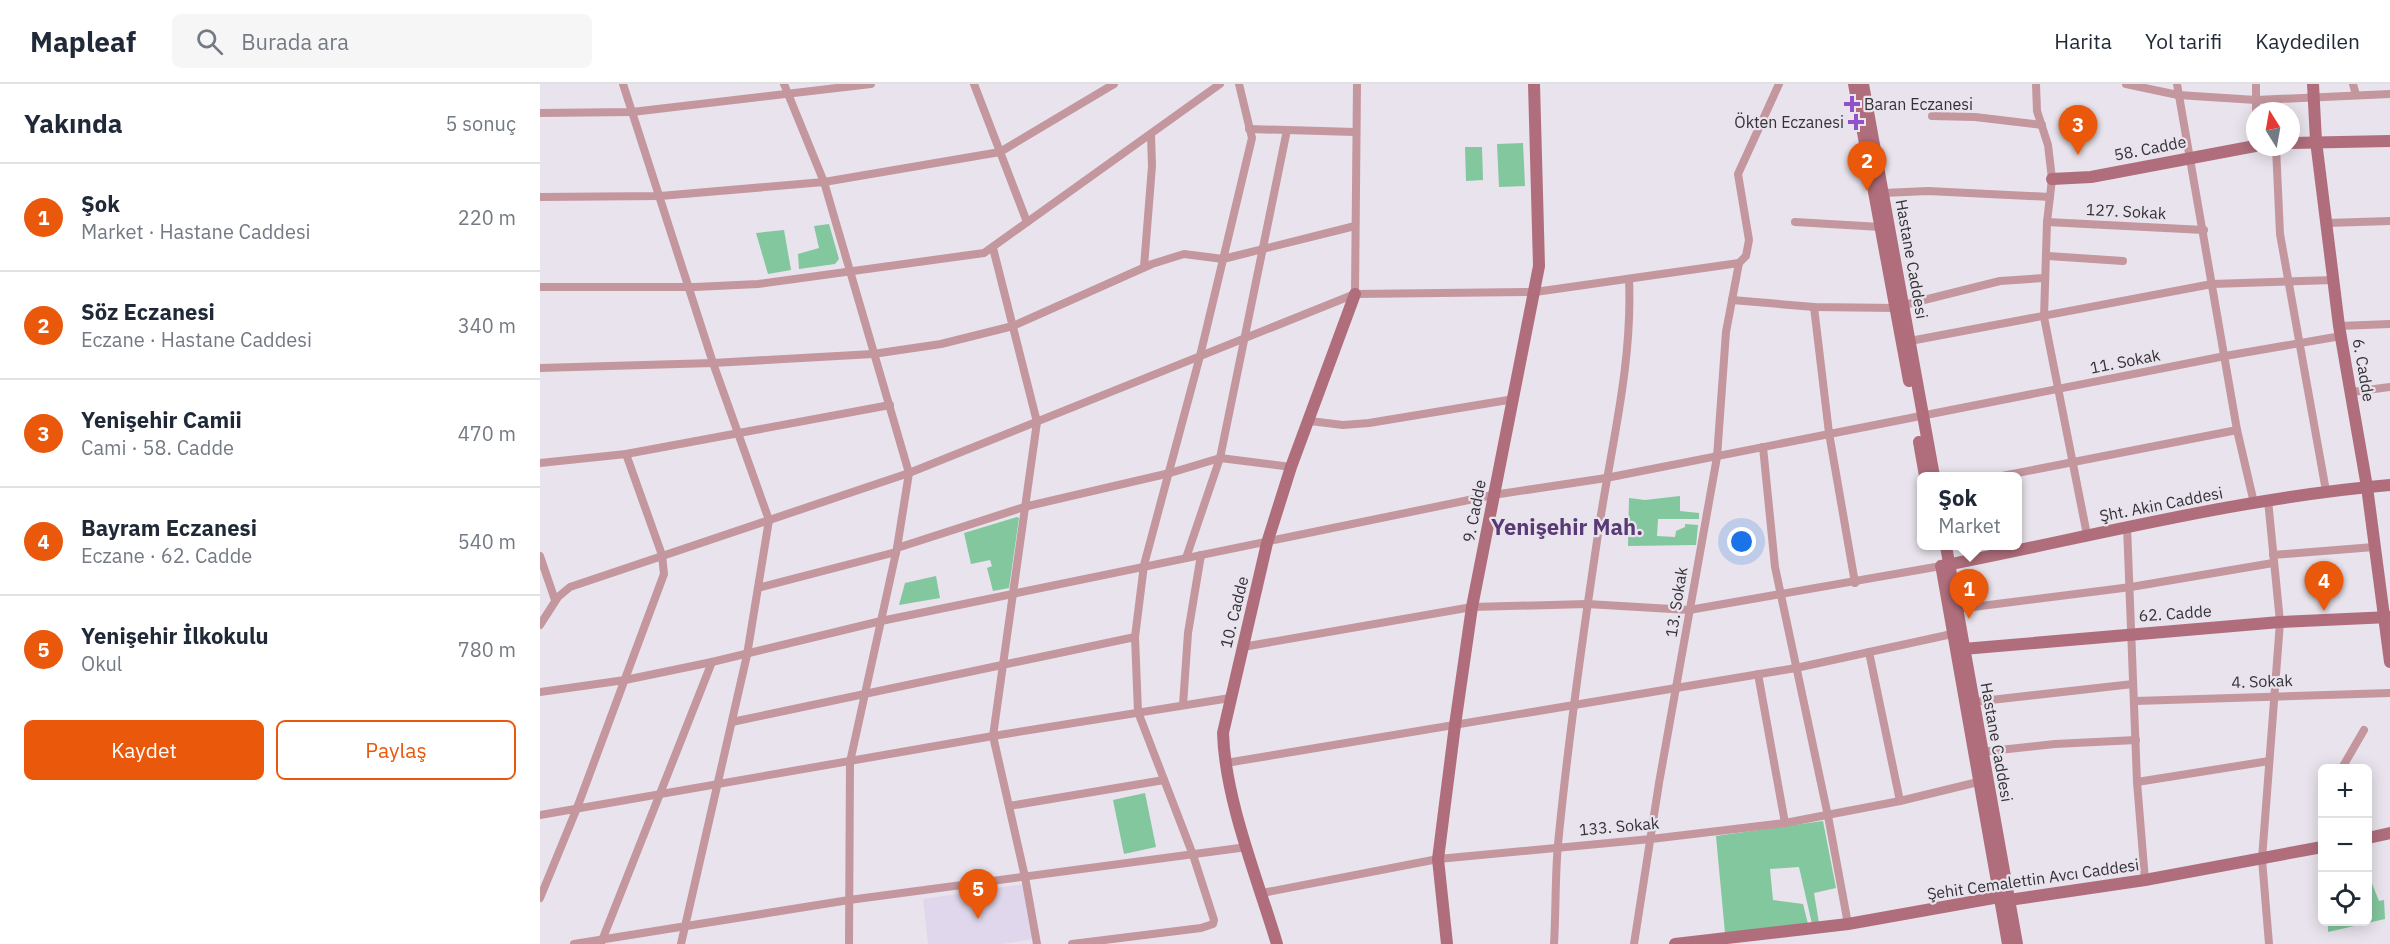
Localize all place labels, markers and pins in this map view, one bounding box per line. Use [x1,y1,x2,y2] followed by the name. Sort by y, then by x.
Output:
[1864,94,1973,114] place label: Baran Eczanesi
[1845,97,1859,111] marker: Baran Eczanesi
[2058,106,2098,155] pin: 3
[1734,112,1844,132] place label: Ökten Eczanesi
[1849,115,1863,129] marker: Ökten Eczanesi
[1848,141,1886,191] pin: 2
[2304,562,2344,611] pin: 4
[1950,570,1988,619] pin: 1
[958,870,998,919] pin: 5

